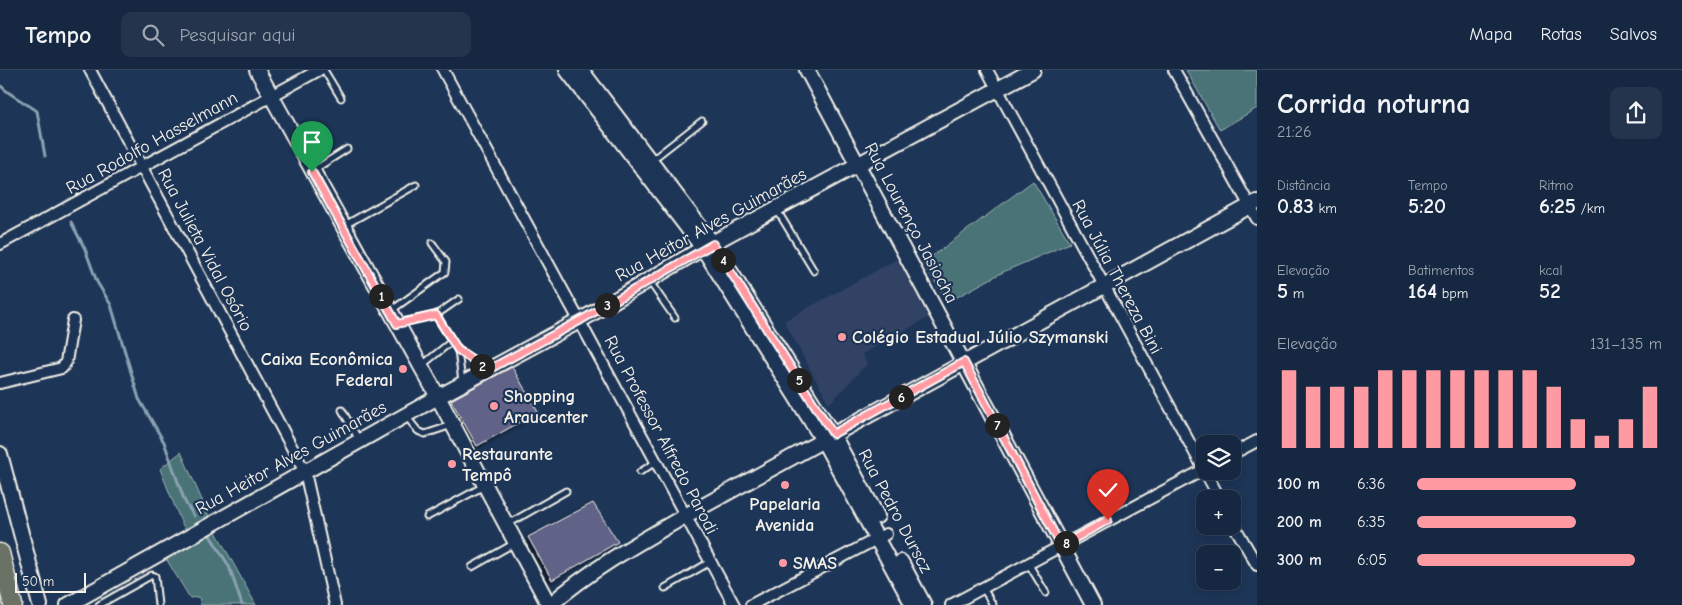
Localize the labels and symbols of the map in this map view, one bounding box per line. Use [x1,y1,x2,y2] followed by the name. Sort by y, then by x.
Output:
[63,87,241,199] street label: Rua Rodolfo Hasselmann
[291,121,333,172] pin
[860,139,962,307] street label: Rua Lourenço Jasiocha
[612,164,810,286] street label: Rua Heitor Alves Guimarães
[153,165,257,335] street label: Rua Julieta Vidal Osório
[1067,196,1167,358] street label: Rua Júlia Thereza Bini
[710,248,736,272] pin: 4
[368,284,394,308] pin: 1
[594,292,620,318] pin: 3
[852,327,1109,348] place label: Colégio Estadual Júlio Szymanski
[836,331,848,343] marker: Colégio Estadual Júlio Szymanski
[600,332,722,538] street label: Rua Professor Alfredo Parodi
[261,349,393,391] place label: Caixa Econômica Federal
[470,354,494,378] pin: 2
[397,363,409,375] marker: Caixa Econômica Federal
[786,368,812,392] pin: 5
[888,384,914,410] pin: 6
[504,386,588,428] place label: Shopping Araucenter
[192,397,390,519] street label: Rua Heitor Alves Guimarães
[488,400,500,412] marker: Shopping Araucenter
[984,412,1010,438] pin: 7
[462,444,553,486] place label: Restaurante Tempô
[854,446,937,577] street label: Rua Pedro Durscz
[446,458,458,470] marker: Restaurante Tempô
[1087,469,1129,520] pin
[779,479,791,491] marker: Papelaria Avenida
[749,494,821,536] place label: Papelaria Avenida
[1054,530,1078,556] pin: 8
[793,553,837,574] place label: SMAS
[777,557,789,569] marker: SMAS
[15,570,86,593] scale bar

